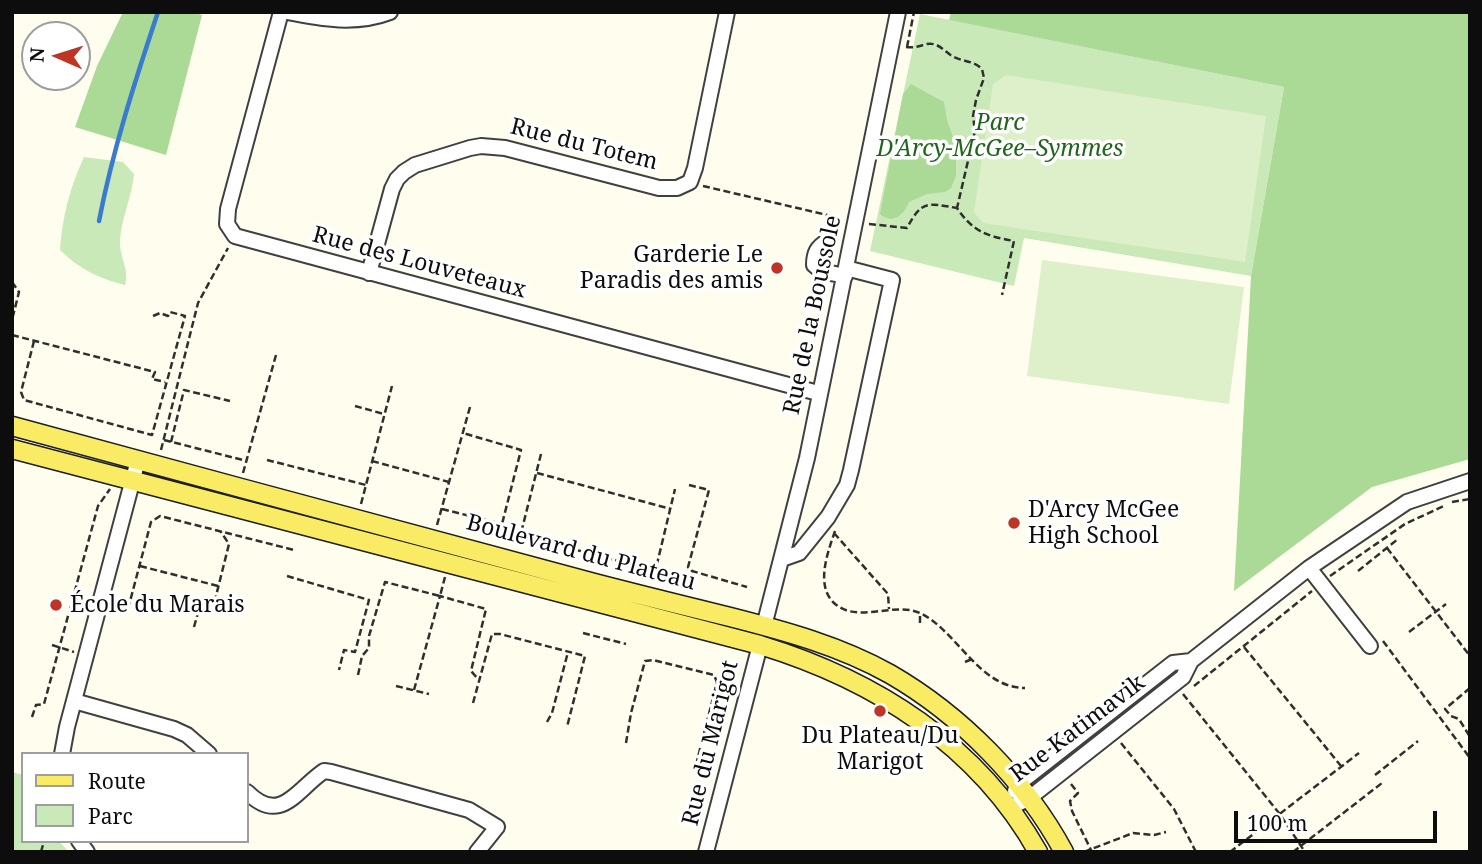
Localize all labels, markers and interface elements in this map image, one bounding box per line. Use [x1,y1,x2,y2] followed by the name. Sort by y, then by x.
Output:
[21,21,91,91] north arrow
[24,47,50,63] text: N
[877,109,1123,163] park label: Parc D'Arcy-McGee–Symmes
[507,113,661,177] street label: Rue du Totem
[778,213,848,417] street label: Rue de la Boussole
[309,221,529,305] street label: Rue des Louveteaux
[580,241,763,295] place label: Garderie Le Paradis des amis
[769,260,785,276] marker: Garderie Le Paradis des amis
[1028,496,1179,550] place label: D'Arcy McGee High School
[463,509,699,597] street label: Boulevard du Plateau
[1006,515,1022,531] marker: D'Arcy McGee High School
[70,591,245,619] place label: École du Marais
[48,597,64,613] marker: École du Marais
[677,658,745,828] street label: Rue du Marigot
[1005,669,1151,789] street label: Rue Katimavik
[872,703,888,719] marker: Du Plateau/Du Marigot
[801,722,959,776] place label: Du Plateau/Du Marigot
[21,752,248,843] legend
[88,767,146,795] text: Route
[1237,798,1440,842] scale bar
[88,802,133,830] text: Parc
[1247,809,1308,837] text: 100 m

